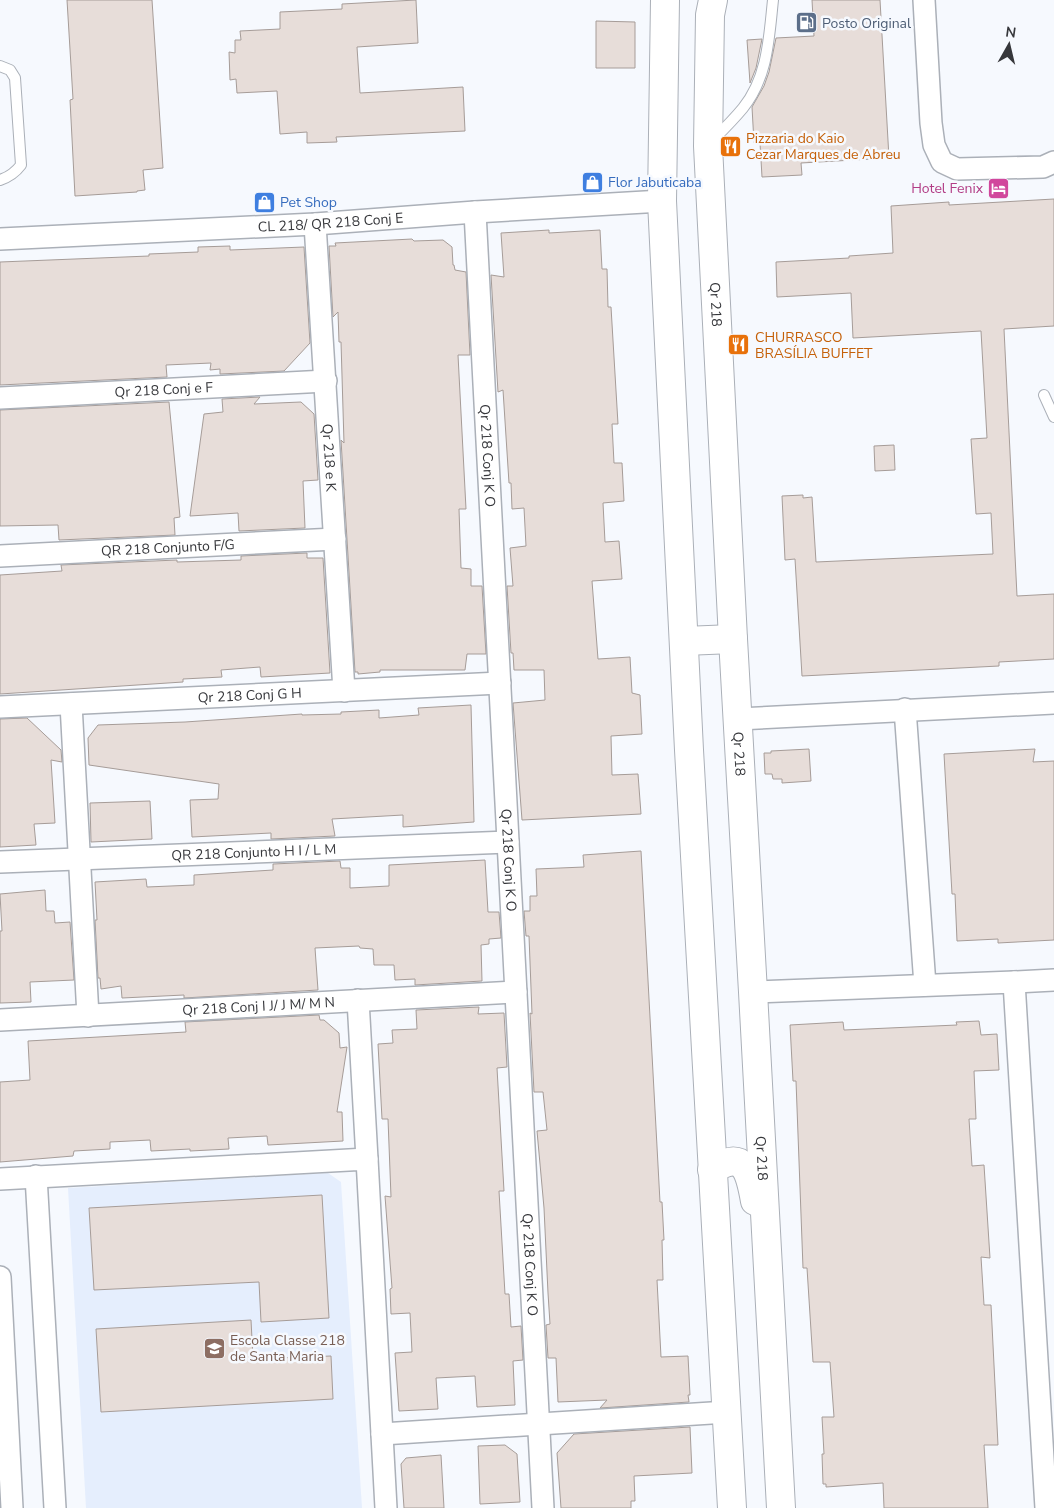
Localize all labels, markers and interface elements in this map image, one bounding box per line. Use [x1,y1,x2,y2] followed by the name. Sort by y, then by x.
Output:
[794,11,818,35] fuel station icon: Posto Original
[822,14,912,33] place label: Posto Original
[984,20,1034,70] north arrow
[1004,22,1017,43] text: N
[746,129,901,164] place label: Pizzaria do Kaio Cezar Marques de Abreu
[718,134,742,158] restaurant icon: Pizzaria do Kaio Cezar Marques de Abreu
[580,170,604,194] shop icon: Flor Jabuticaba
[608,173,702,192] place label: Flor Jabuticaba
[987,176,1011,200] hotel icon: Hotel Fenix
[911,179,984,198] place label: Hotel Fenix
[252,190,276,214] shop icon: Pet Shop
[280,193,337,212] place label: Pet Shop
[257,208,404,237] street label: CL 218/ QR 218 Conj E
[705,282,726,327] street label: Qr 218
[755,328,873,363] place label: CHURRASCO BRASÍLIA BUFFET
[727,333,751,357] restaurant icon: CHURRASCO BRASÍLIA BUFFET
[114,378,214,402] street label: Qr 218 Conj e F
[475,404,499,508] street label: Qr 218 Conj K O
[317,423,341,492] street label: Qr 218 e K
[100,535,235,561] street label: QR 218 Conjunto F/G
[197,684,302,708] street label: Qr 218 Conj G H
[728,731,750,777] street label: Qr 218
[496,808,521,912] street label: Qr 218 Conj K O
[171,840,337,865] street label: QR 218 Conjunto H I / L M
[182,993,335,1020] street label: Qr 218 Conj I J/ J M/ M N
[751,1135,772,1181] street label: Qr 218
[518,1213,542,1316] street label: Qr 218 Conj K O
[230,1331,345,1366] place label: Escola Classe 218 de Santa Maria
[202,1336,226,1360] school or university icon: Escola Classe 218 de Santa Maria

